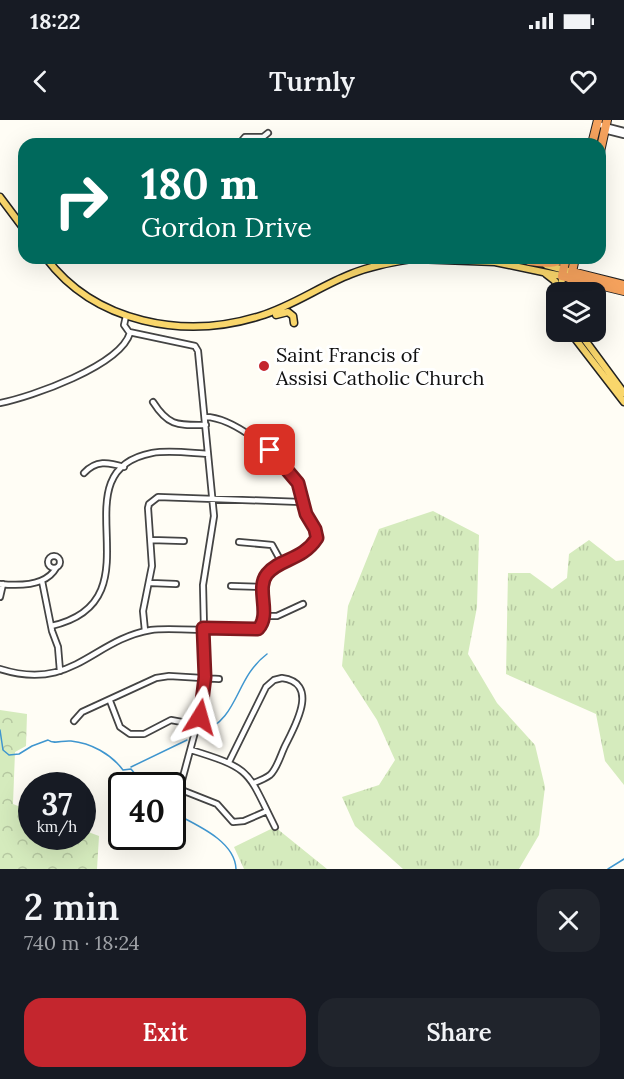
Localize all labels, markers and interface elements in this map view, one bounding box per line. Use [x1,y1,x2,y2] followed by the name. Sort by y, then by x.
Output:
[30,7,80,35] text: 18:22
[269,64,355,98] text: Turnly
[24,65,57,98] icon: back
[567,65,600,98] icon: heart
[141,157,258,211] text: 180 m
[42,162,120,240] icon: right
[141,210,312,244] text: Gordon Drive
[546,282,606,342] map controls
[546,282,606,342] button: layers
[275,342,484,390] place label: Saint Francis of Assisi Catholic Church
[257,359,271,373] marker: Saint Francis of Assisi Catholic Church
[244,424,295,475] pin
[253,433,286,466] icon: arrive
[168,685,232,749] position arrow
[108,772,186,850] speed limit sign: 40
[42,785,72,823] text: 37
[37,817,77,836] text: km/h
[24,884,119,930] text: 2 min
[537,889,600,952] button: close
[24,930,140,955] text: 740 m · 18:24
[24,998,306,1067] button: Exit
[318,998,600,1067] button: Share

